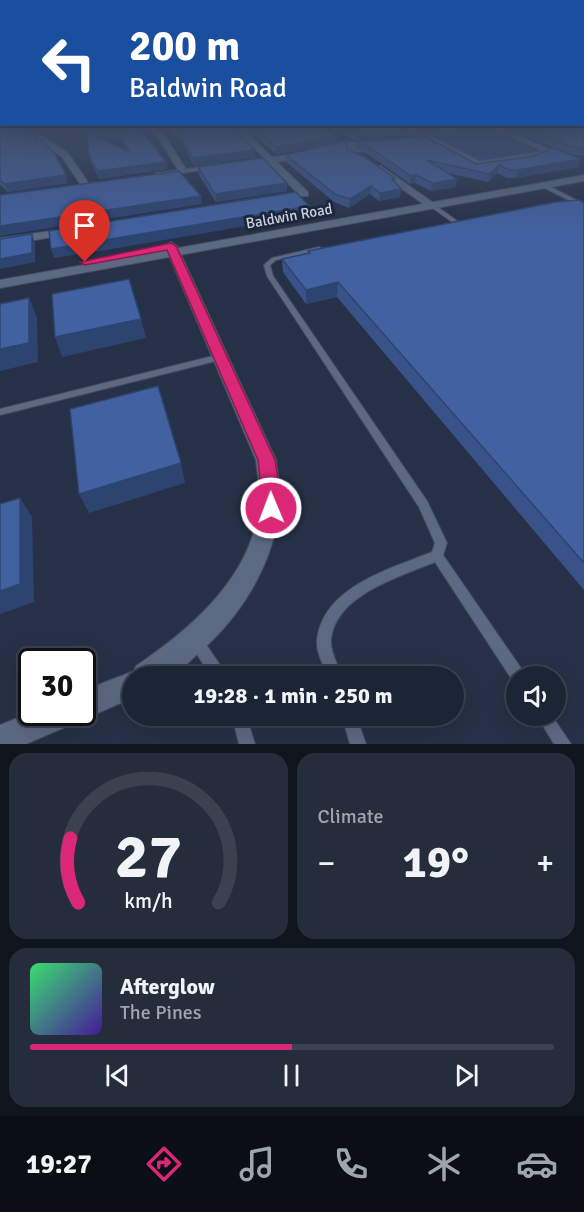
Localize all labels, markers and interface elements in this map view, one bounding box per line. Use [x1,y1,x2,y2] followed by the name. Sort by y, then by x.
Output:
[129,21,240,72] text: 200 m
[30,24,108,102] icon: left
[129,72,287,105] text: Baldwin Road
[59,200,110,262] pin
[244,200,334,232] street label: Baldwin Road
[68,209,101,242] icon: arrive
[239,476,303,540] position arrow
[18,648,96,726] speed limit sign: 30
[506,666,566,726] map controls
[506,666,566,726] button: sound
[193,682,393,709] text: 19:28 · 1 min · 250 m
[318,804,383,829] text: Climate
[115,818,182,895] text: 27
[402,835,469,890] text: 19°
[318,843,335,884] text: −
[536,843,554,884] text: +
[124,888,173,914] text: km/h
[120,973,215,1000] text: Afterglow
[120,1000,202,1025] text: The Pines
[101,1059,134,1092] icon: previous
[275,1059,308,1092] icon: pause
[450,1059,483,1092] icon: next
[143,1143,185,1185] icon: directions
[236,1143,278,1185] icon: music
[330,1143,372,1185] icon: phone
[423,1143,465,1185] icon: climate
[516,1143,558,1185] icon: car
[26,1148,92,1181] text: 19:27

